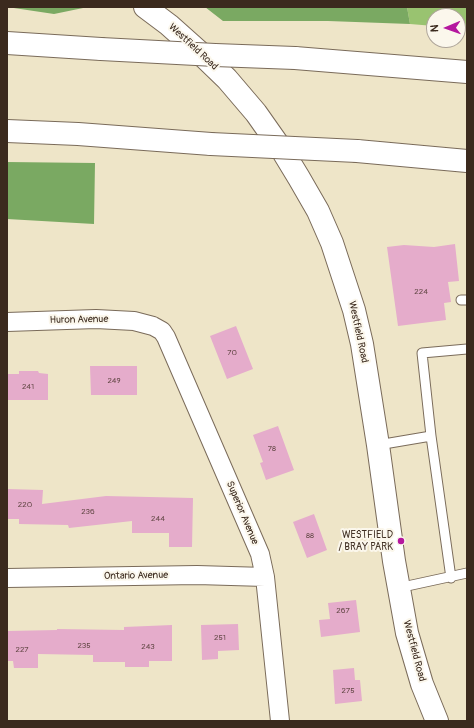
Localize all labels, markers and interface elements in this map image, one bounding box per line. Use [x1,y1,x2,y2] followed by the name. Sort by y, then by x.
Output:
[426,8,466,48] north arrow
[166,21,220,73] street label: Westfield Road
[428,24,441,32] text: N
[414,287,428,297] house number: 224
[346,300,370,364] street label: Westfield Road
[50,313,108,327] street label: Huron Avenue
[227,348,237,358] house number: 70
[107,376,121,386] house number: 249
[22,382,34,392] house number: 241
[268,444,276,454] house number: 78
[223,479,261,547] street label: Superior Avenue
[18,500,32,510] house number: 220
[81,507,95,517] house number: 236
[151,514,165,524] house number: 244
[339,529,393,552] place label: WESTFIELD / BRAY PARK
[306,531,314,541] house number: 88
[396,536,406,546] marker: WESTFIELD / BRAY PARK
[104,569,168,583] street label: Ontario Avenue
[336,606,350,616] house number: 267
[400,619,428,683] street label: Westfield Road
[214,633,226,643] house number: 251
[77,641,91,651] house number: 235
[141,642,155,652] house number: 243
[15,645,29,655] house number: 227
[341,686,355,696] house number: 275

